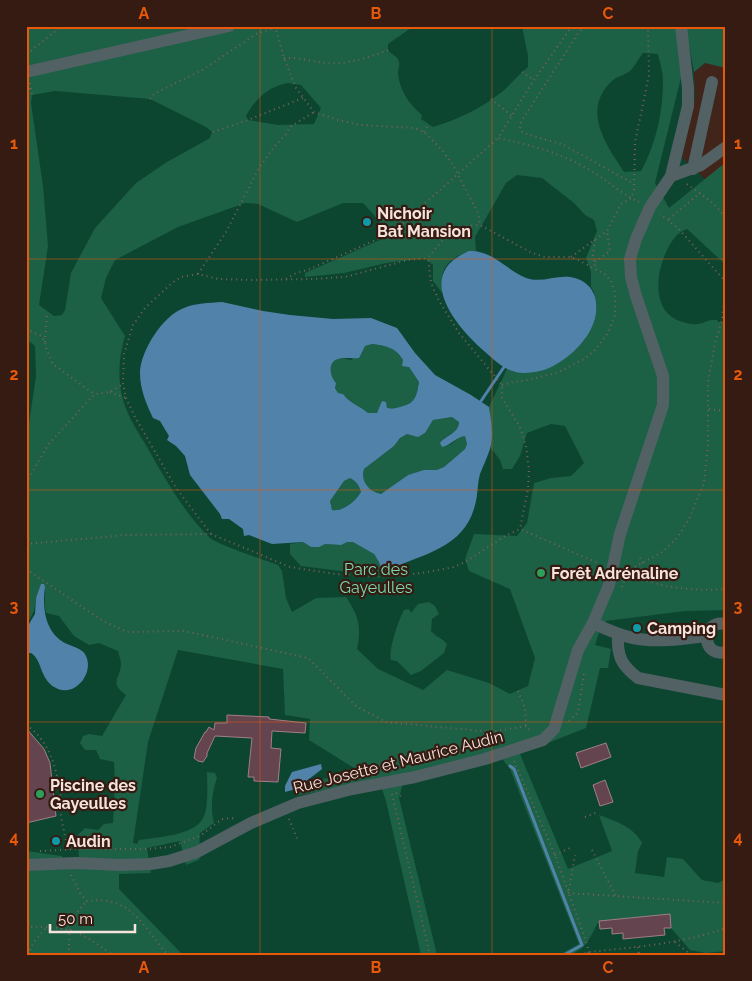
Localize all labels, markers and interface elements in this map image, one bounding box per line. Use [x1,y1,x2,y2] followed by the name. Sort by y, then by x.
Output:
[139,4,150,23] text: A
[371,4,382,23] text: B
[603,4,614,23] text: C
[10,134,18,153] text: 1
[734,134,742,153] text: 1
[377,204,471,241] place label: Nichoir Bat Mansion
[361,216,373,228] marker: Nichoir Bat Mansion
[9,365,19,384] text: 2
[733,365,743,384] text: 2
[339,560,413,597] park label: Parc des Gayeulles
[551,564,679,583] place label: Forêt Adrénaline
[535,567,547,579] marker: Forêt Adrénaline
[10,597,19,616] text: 3
[734,597,743,616] text: 3
[647,619,716,638] place label: Camping
[631,622,643,634] marker: Camping
[291,727,505,797] street label: Rue Josette et Maurice Audin
[50,776,136,813] place label: Piscine des Gayeulles
[34,788,46,800] marker: Piscine des Gayeulles
[9,828,19,847] text: 4
[733,828,743,847] text: 4
[66,832,111,851] place label: Audin
[50,835,62,847] marker: Audin
[50,901,135,933] scale bar
[58,910,93,928] text: 50 m
[139,958,150,977] text: A
[371,958,382,977] text: B
[603,958,614,977] text: C

